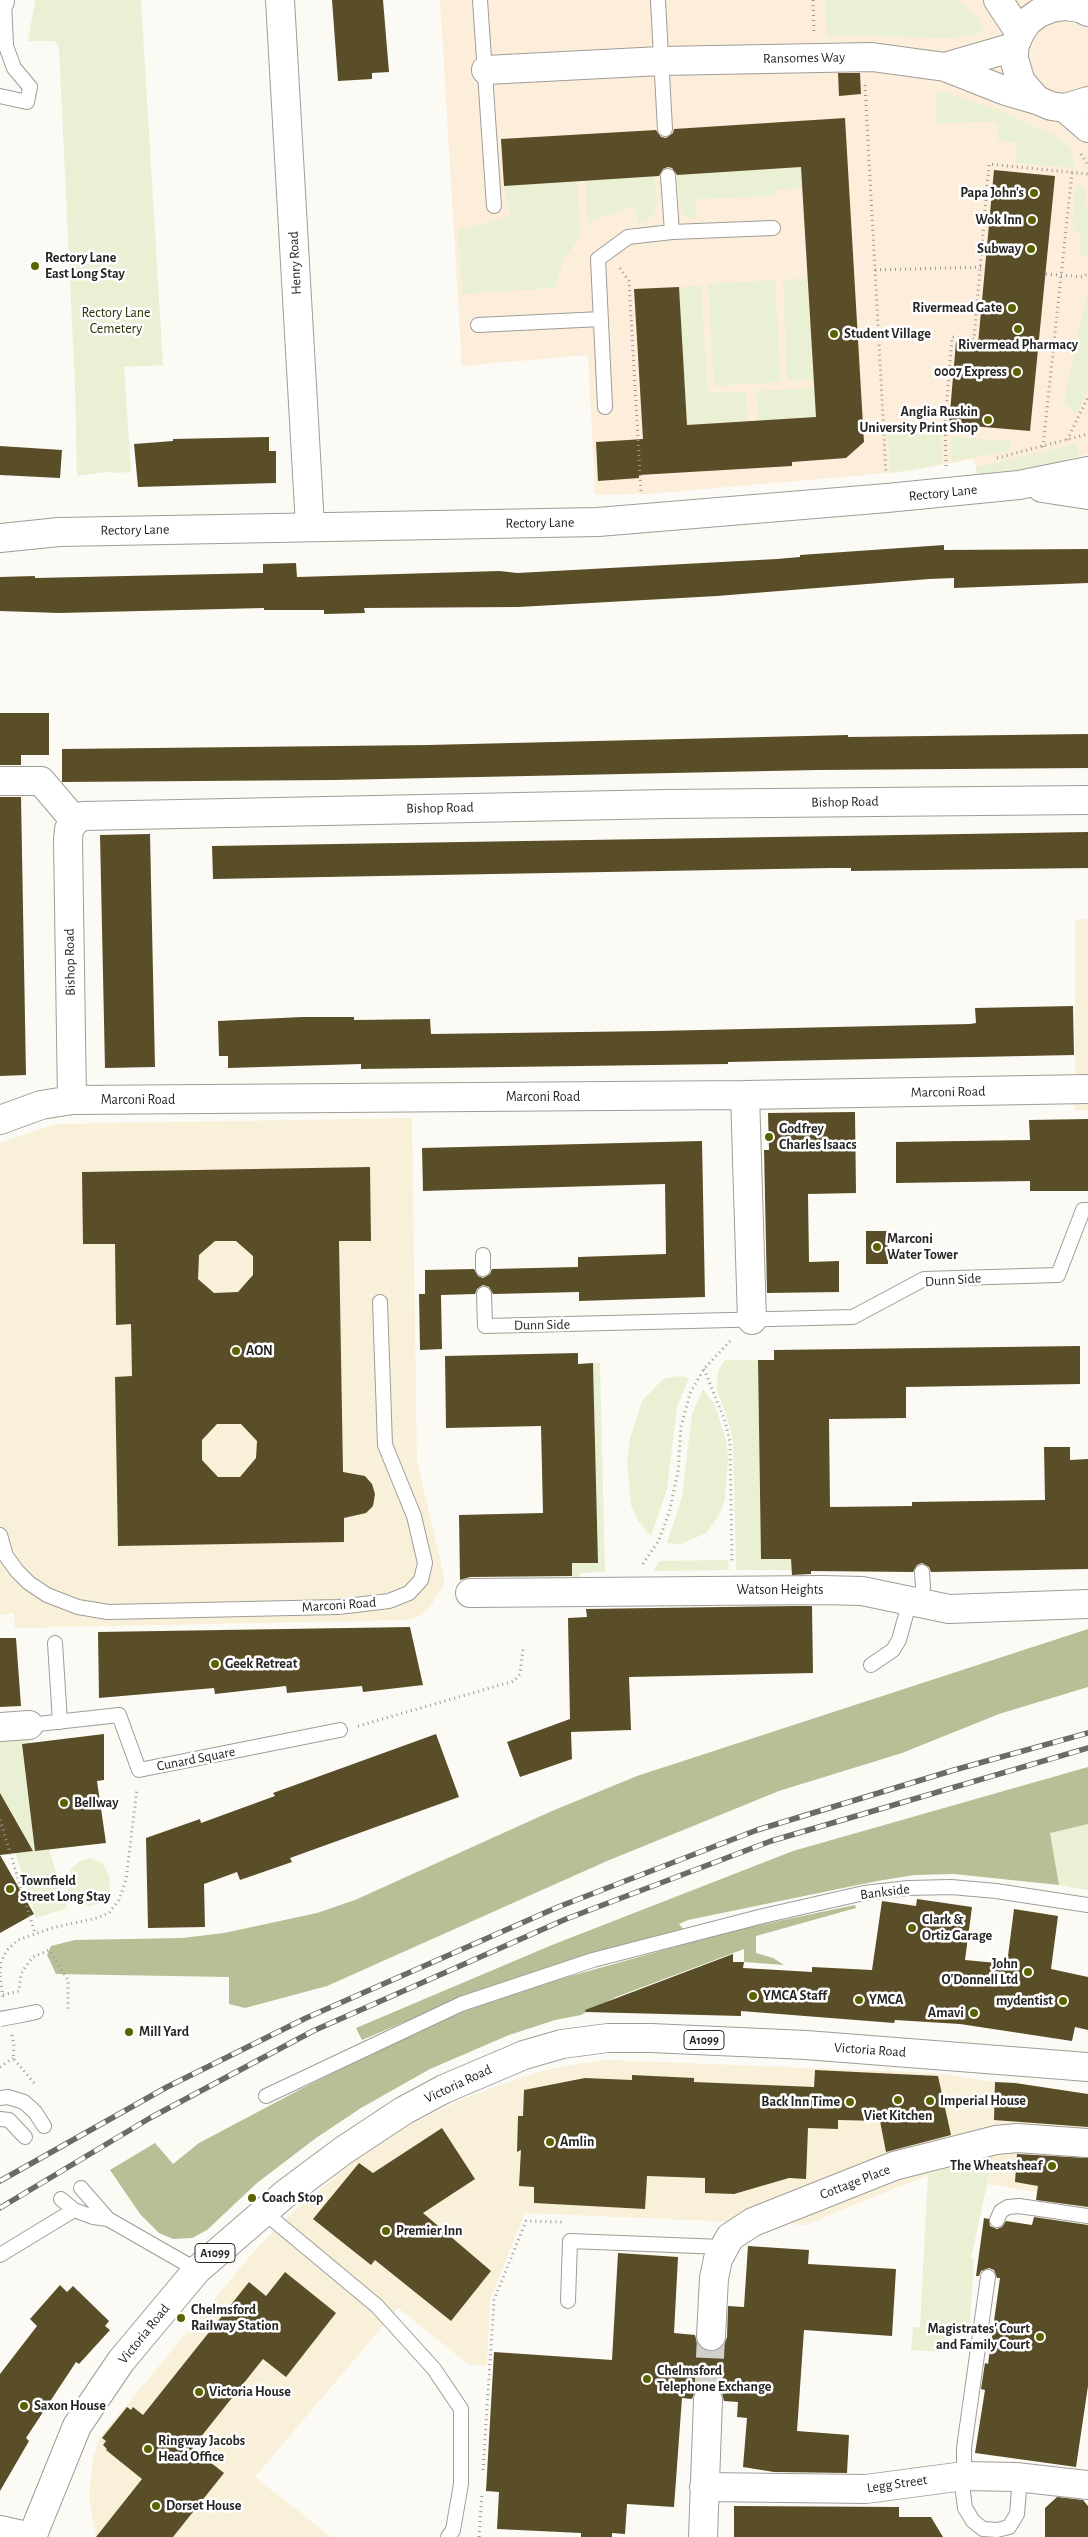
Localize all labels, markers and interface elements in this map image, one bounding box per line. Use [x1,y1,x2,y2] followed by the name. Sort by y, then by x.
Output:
[763,49,845,67] street label: Ransomes Way
[960,185,1024,201] place label: Papa John's
[1028,187,1040,199] marker: Papa John's
[975,212,1022,228] place label: Wok Inn
[1026,214,1038,226] marker: Wok Inn
[285,231,305,295] street label: Henry Road
[977,241,1021,257] place label: Subway
[1025,243,1037,255] marker: Subway
[45,250,125,282] place label: Rectory Lane East Long Stay
[29,260,41,272] marker: Rectory Lane East Long Stay
[912,300,1002,316] place label: Rivermead Gate
[1006,302,1018,314] marker: Rivermead Gate
[82,305,150,338] park label: Rectory Lane Cemetery
[1012,323,1024,335] marker: Rivermead Pharmacy
[844,326,931,342] place label: Student Village
[828,328,840,340] marker: Student Village
[958,337,1078,353] place label: Rivermead Pharmacy
[934,364,1007,380] place label: 0007 Express
[1011,366,1023,378] marker: 0007 Express
[860,404,978,437] place label: Anglia Ruskin University Print Shop
[982,414,994,426] marker: Anglia Ruskin University Print Shop
[908,481,978,505] street label: Rectory Lane
[505,514,575,532] street label: Rectory Lane
[100,521,170,539] street label: Rectory Lane
[811,793,879,811] street label: Bishop Road
[406,799,474,817] street label: Bishop Road
[61,928,79,996] street label: Bishop Road
[911,1083,985,1101] street label: Marconi Road
[506,1089,580,1105] street label: Marconi Road
[101,1092,175,1108] street label: Marconi Road
[779,1121,857,1154] place label: Godfrey Charles Isaacs
[763,1131,775,1143] marker: Godfrey Charles Isaacs
[887,1231,958,1264] place label: Marconi Water Tower
[871,1241,883,1253] marker: Marconi Water Tower
[924,1270,982,1290] street label: Dunn Side
[514,1316,570,1334] street label: Dunn Side
[246,1343,273,1359] place label: AON
[230,1345,242,1357] marker: AON
[736,1582,824,1598] street label: Watson Heights
[301,1594,377,1616] street label: Marconi Road
[225,1656,297,1672] place label: Geek Retreat
[209,1658,221,1670] marker: Geek Retreat
[155,1743,237,1775] street label: Cunard Square
[74,1795,118,1811] place label: Bellway
[58,1797,70,1809] marker: Bellway
[20,1873,111,1905] place label: Townfield Street Long Stay
[859,1881,911,1903] street label: Bankside
[4,1883,16,1895] marker: Townfield Street Long Stay
[922,1912,992,1944] place label: Clark & Ortiz Garage
[906,1922,918,1934] marker: Clark & Ortiz Garage
[942,1956,1018,1988] place label: John O'Donnell Ltd
[1022,1966,1034,1978] marker: John O'Donnell Ltd
[763,1988,827,2004] place label: YMCA Staff
[747,1990,759,2002] marker: YMCA Staff
[869,1992,903,2008] place label: YMCA
[996,1993,1053,2009] place label: mydentist
[853,1994,865,2006] marker: YMCA
[1057,1995,1069,2007] marker: mydentist
[928,2005,964,2021] place label: Amavi
[968,2007,980,2019] marker: Amavi
[139,2024,189,2040] place label: Mill Yard
[123,2026,135,2038] marker: Mill Yard
[684,2030,724,2050] road number: A1099
[833,2039,907,2061] street label: Victoria Road
[422,2061,494,2107] street label: Victoria Road
[940,2093,1026,2109] place label: Imperial House
[761,2094,840,2110] place label: Back Inn Time
[892,2094,904,2106] marker: Viet Kitchen
[924,2095,936,2107] marker: Imperial House
[844,2096,856,2108] marker: Back Inn Time
[864,2108,932,2124] place label: Viet Kitchen
[560,2134,594,2150] place label: Amlin
[544,2136,556,2148] marker: Amlin
[950,2158,1042,2174] place label: The Wheatsheaf
[1046,2160,1058,2172] marker: The Wheatsheaf
[817,2161,893,2203] street label: Cottage Place
[262,2190,323,2206] place label: Coach Stop
[246,2192,258,2204] marker: Coach Stop
[396,2223,462,2239] place label: Premier Inn
[380,2225,392,2237] marker: Premier Inn
[195,2244,235,2262] road number: A1099
[115,2301,173,2367] street label: Victoria Road
[191,2302,279,2334] place label: Chelmsford Railway Station
[175,2312,187,2324] marker: Chelmsford Railway Station
[928,2321,1030,2354] place label: Magistrates' Court and Family Court
[1034,2331,1046,2343] marker: Magistrates' Court and Family Court
[657,2363,771,2396] place label: Chelmsford Telephone Exchange
[641,2373,653,2385] marker: Chelmsford Telephone Exchange
[209,2384,291,2400] place label: Victoria House
[193,2386,205,2398] marker: Victoria House
[34,2398,106,2414] place label: Saxon House
[18,2400,30,2412] marker: Saxon House
[158,2433,245,2466] place label: Ringway Jacobs Head Office
[142,2443,154,2455] marker: Ringway Jacobs Head Office
[866,2471,928,2497] street label: Legg Street
[166,2498,241,2514] place label: Dorset House
[150,2500,162,2512] marker: Dorset House

